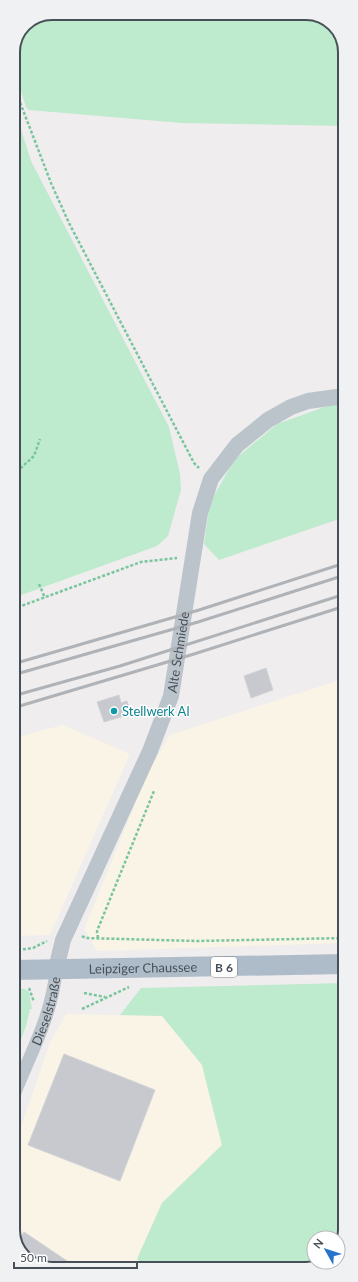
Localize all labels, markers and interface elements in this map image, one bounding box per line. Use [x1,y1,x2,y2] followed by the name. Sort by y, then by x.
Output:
[164,610,192,694] street label: Alte Schmiede
[122,703,189,719] place label: Stellwerk Al
[109,706,119,716] marker: Stellwerk Al
[211,957,237,977] road number: B 6
[89,959,197,977] street label: Leipziger Chaussee
[28,976,63,1048] street label: Dieselstraße
[306,1230,346,1270] north arrow
[310,1236,326,1251] text: N
[14,1244,137,1270] scale bar
[20,1250,47,1265] text: 50 m

